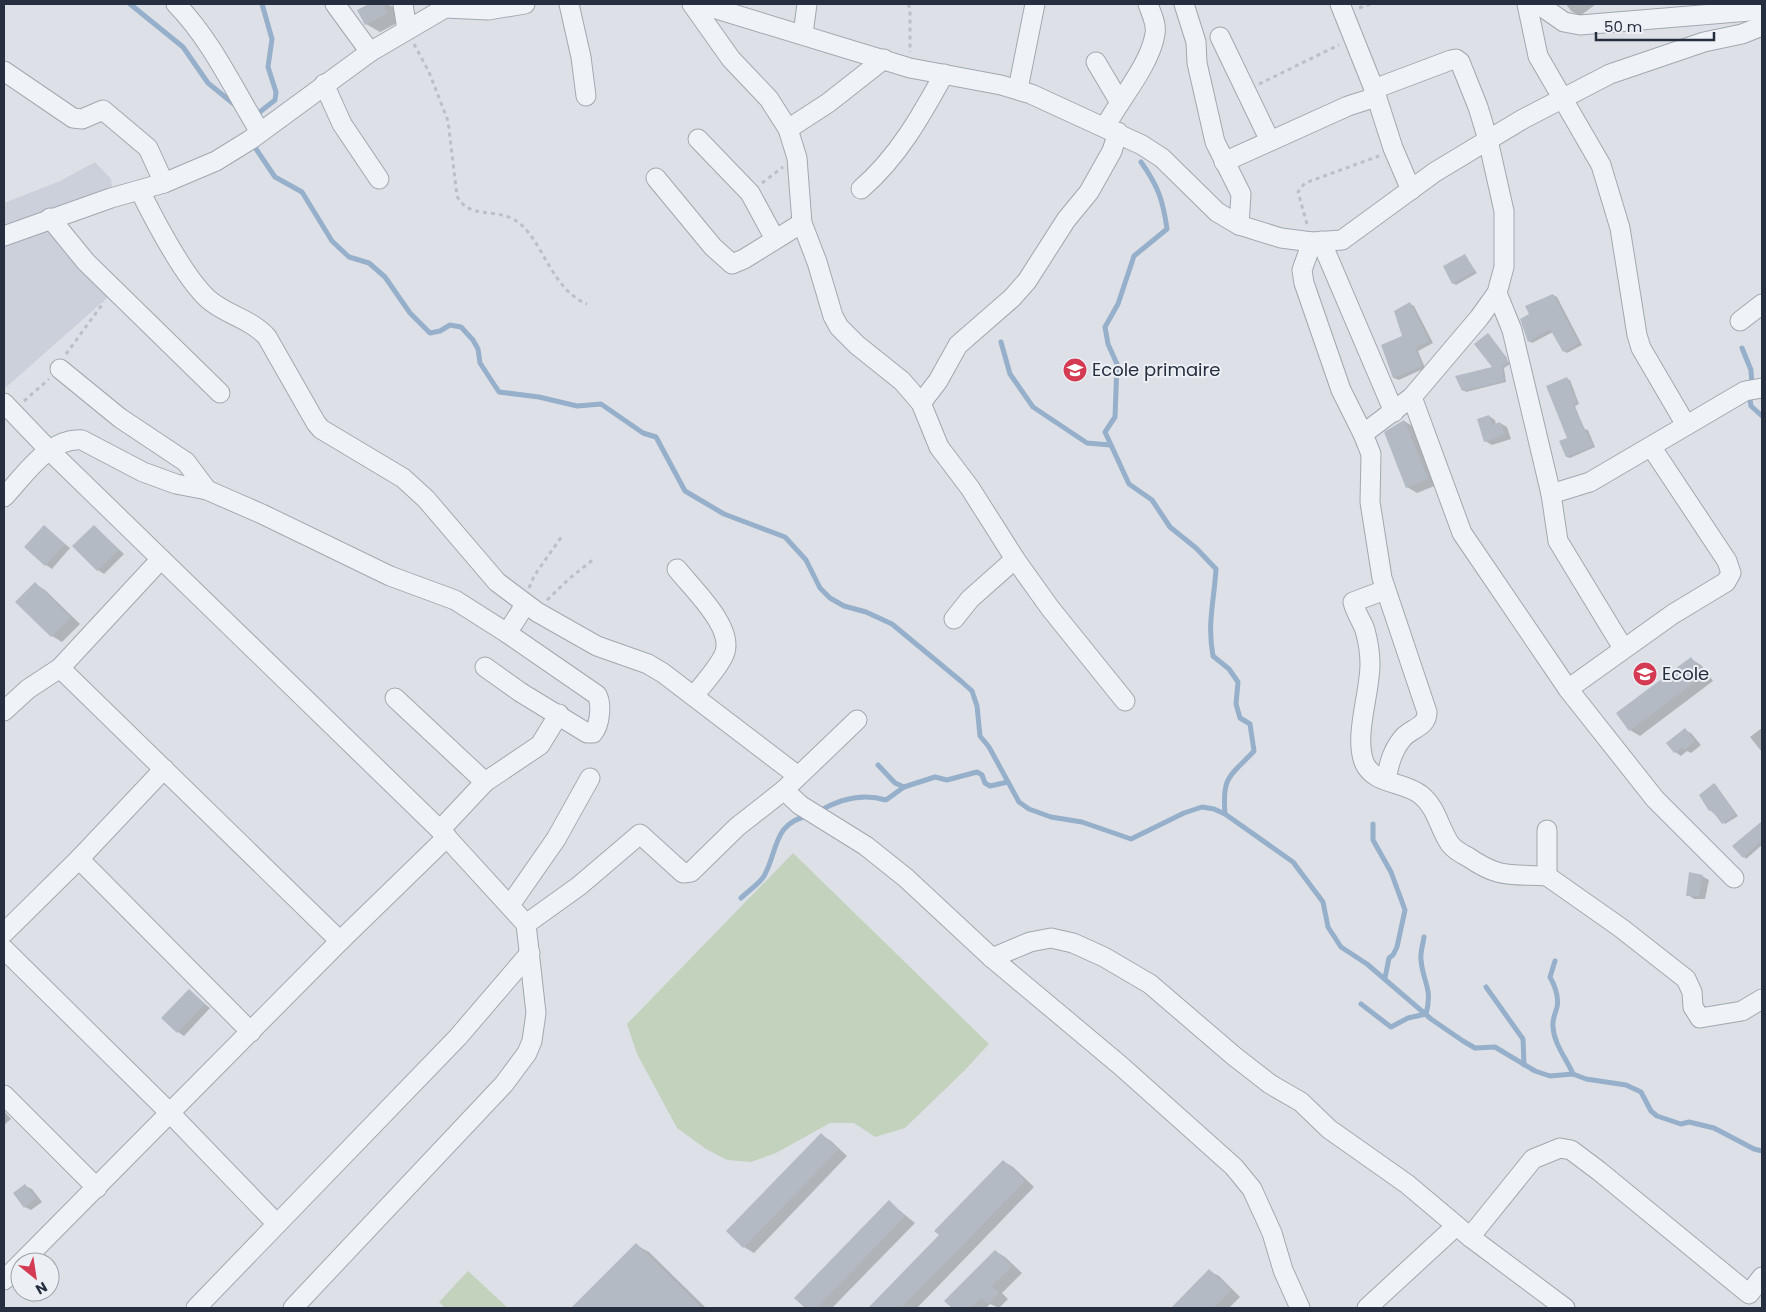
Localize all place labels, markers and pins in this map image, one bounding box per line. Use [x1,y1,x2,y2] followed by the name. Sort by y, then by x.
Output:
[1062,357,1088,383] school or university icon: Ecole primaire
[1092,357,1220,382] place label: Ecole primaire
[1632,661,1658,687] school or university icon: Ecole
[1662,661,1709,686] place label: Ecole

